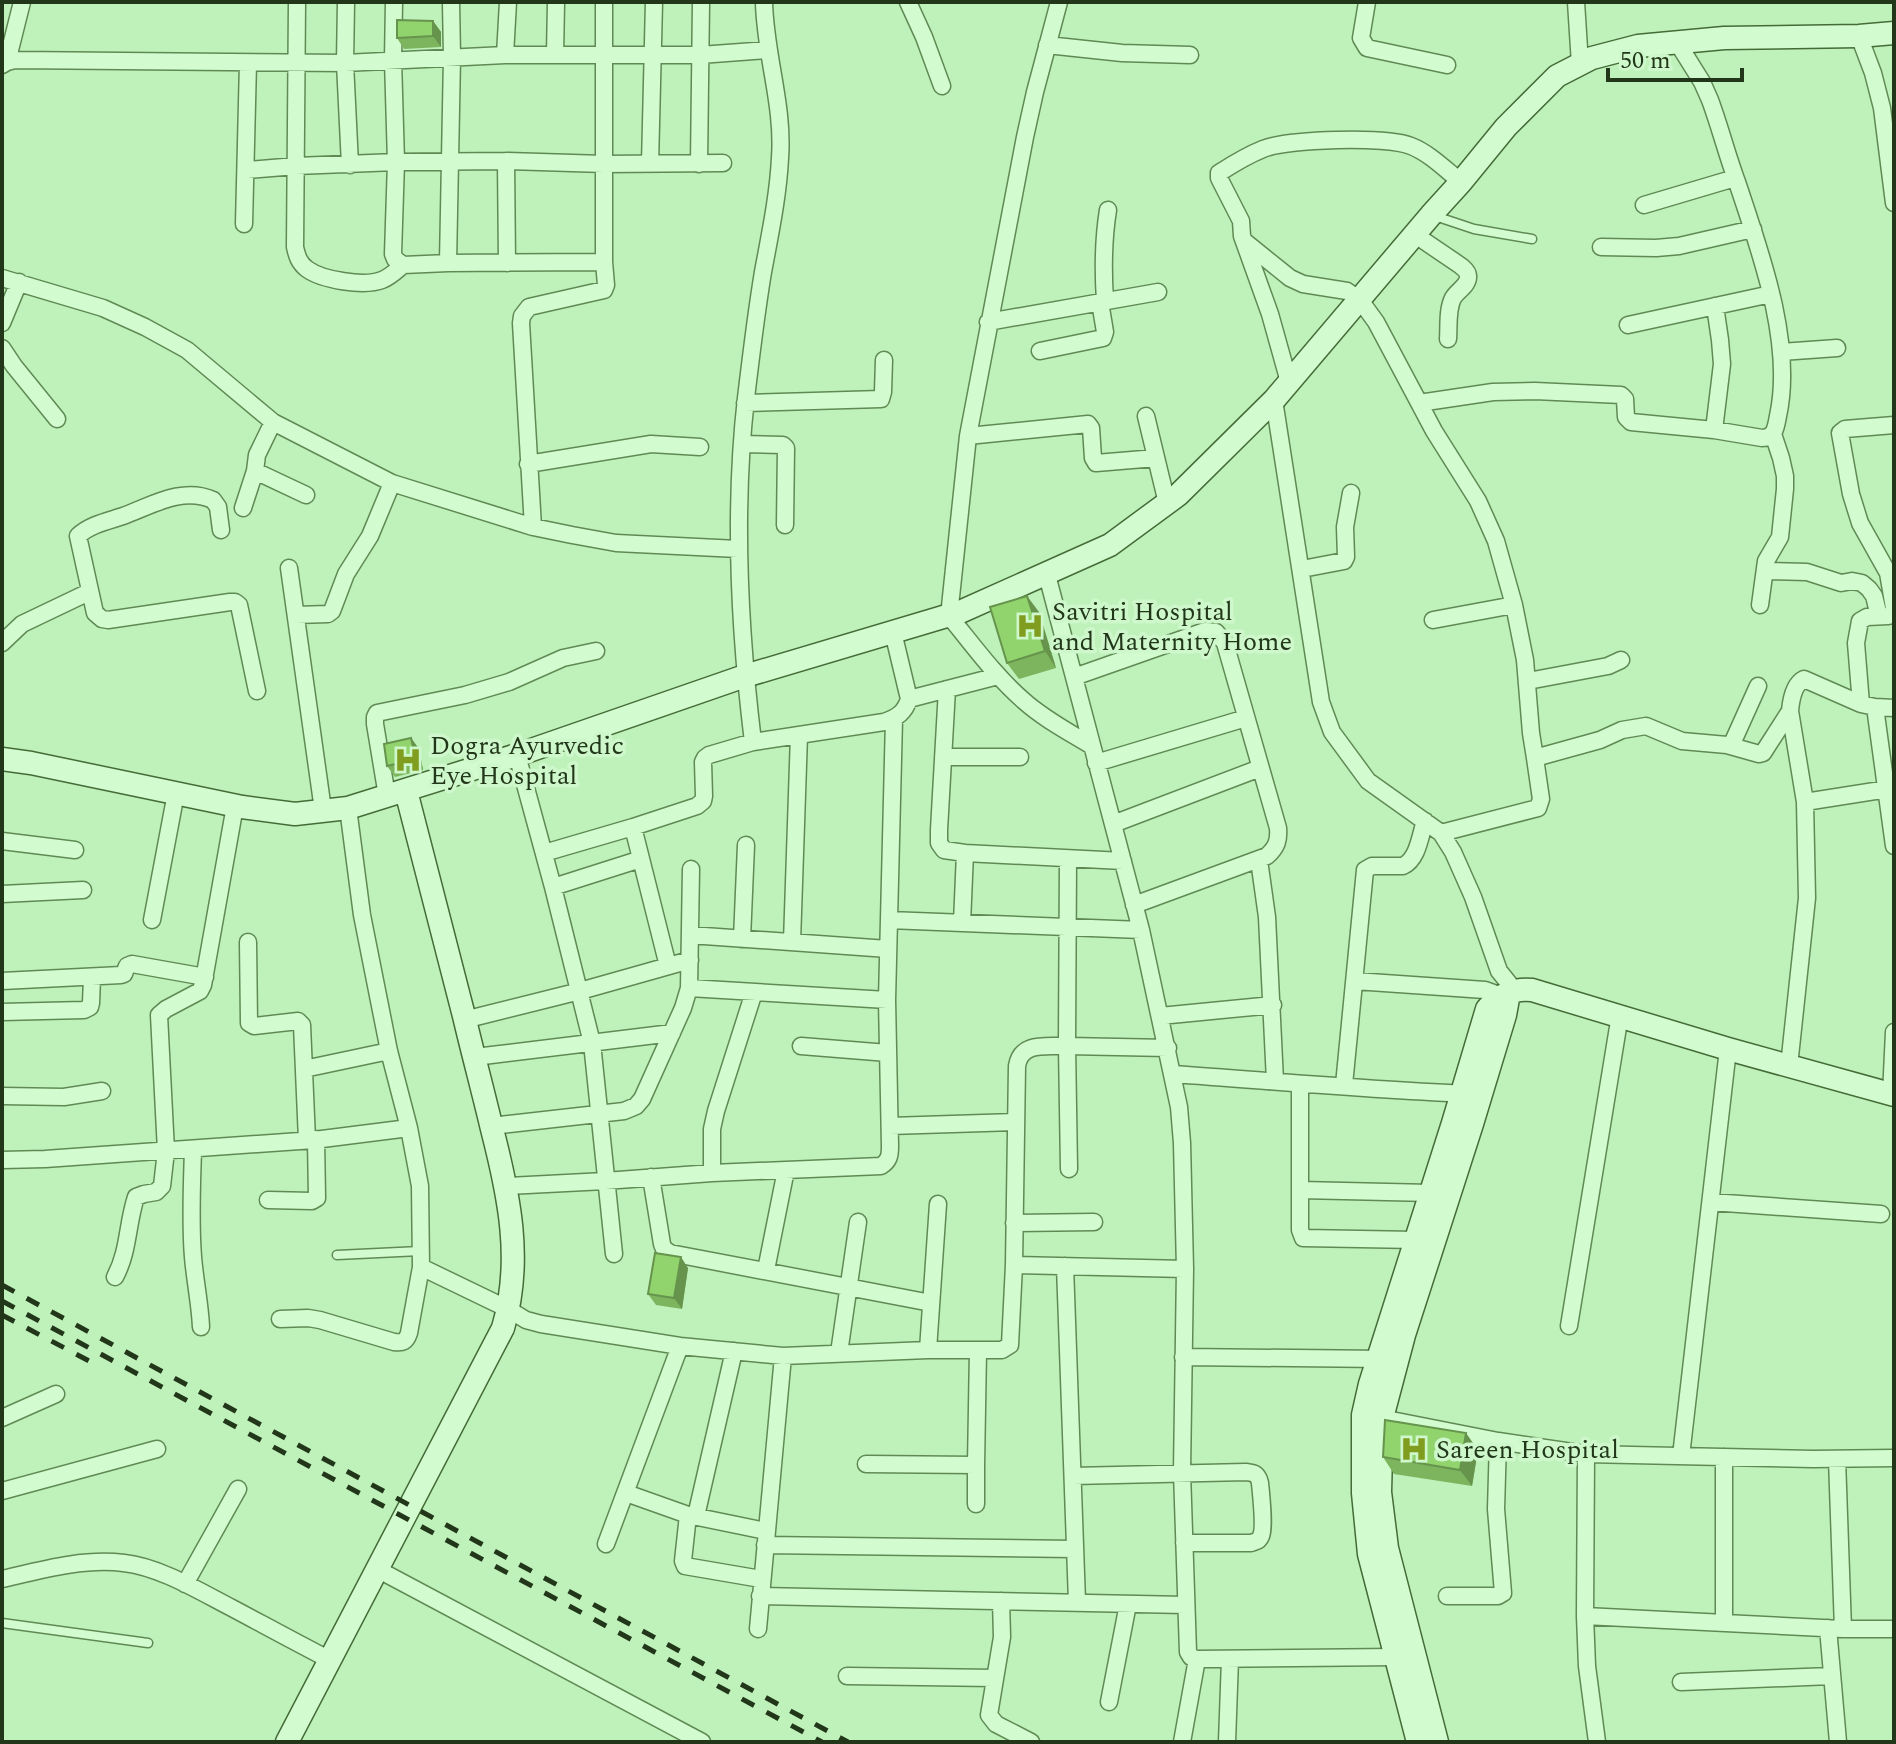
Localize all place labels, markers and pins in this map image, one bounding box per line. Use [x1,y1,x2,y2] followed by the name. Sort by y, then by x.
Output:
[1052,592,1292,662] place label: Savitri Hospital and Maternity Home
[1015,611,1045,641] hospital icon: Savitri Hospital and Maternity Home
[430,726,624,796] place label: Dogra Ayurvedic Eye Hospital
[393,745,423,775] hospital icon: Dogra Ayurvedic Eye Hospital
[1436,1430,1619,1470] place label: Sareen Hospital
[1399,1434,1429,1464] hospital icon: Sareen Hospital

